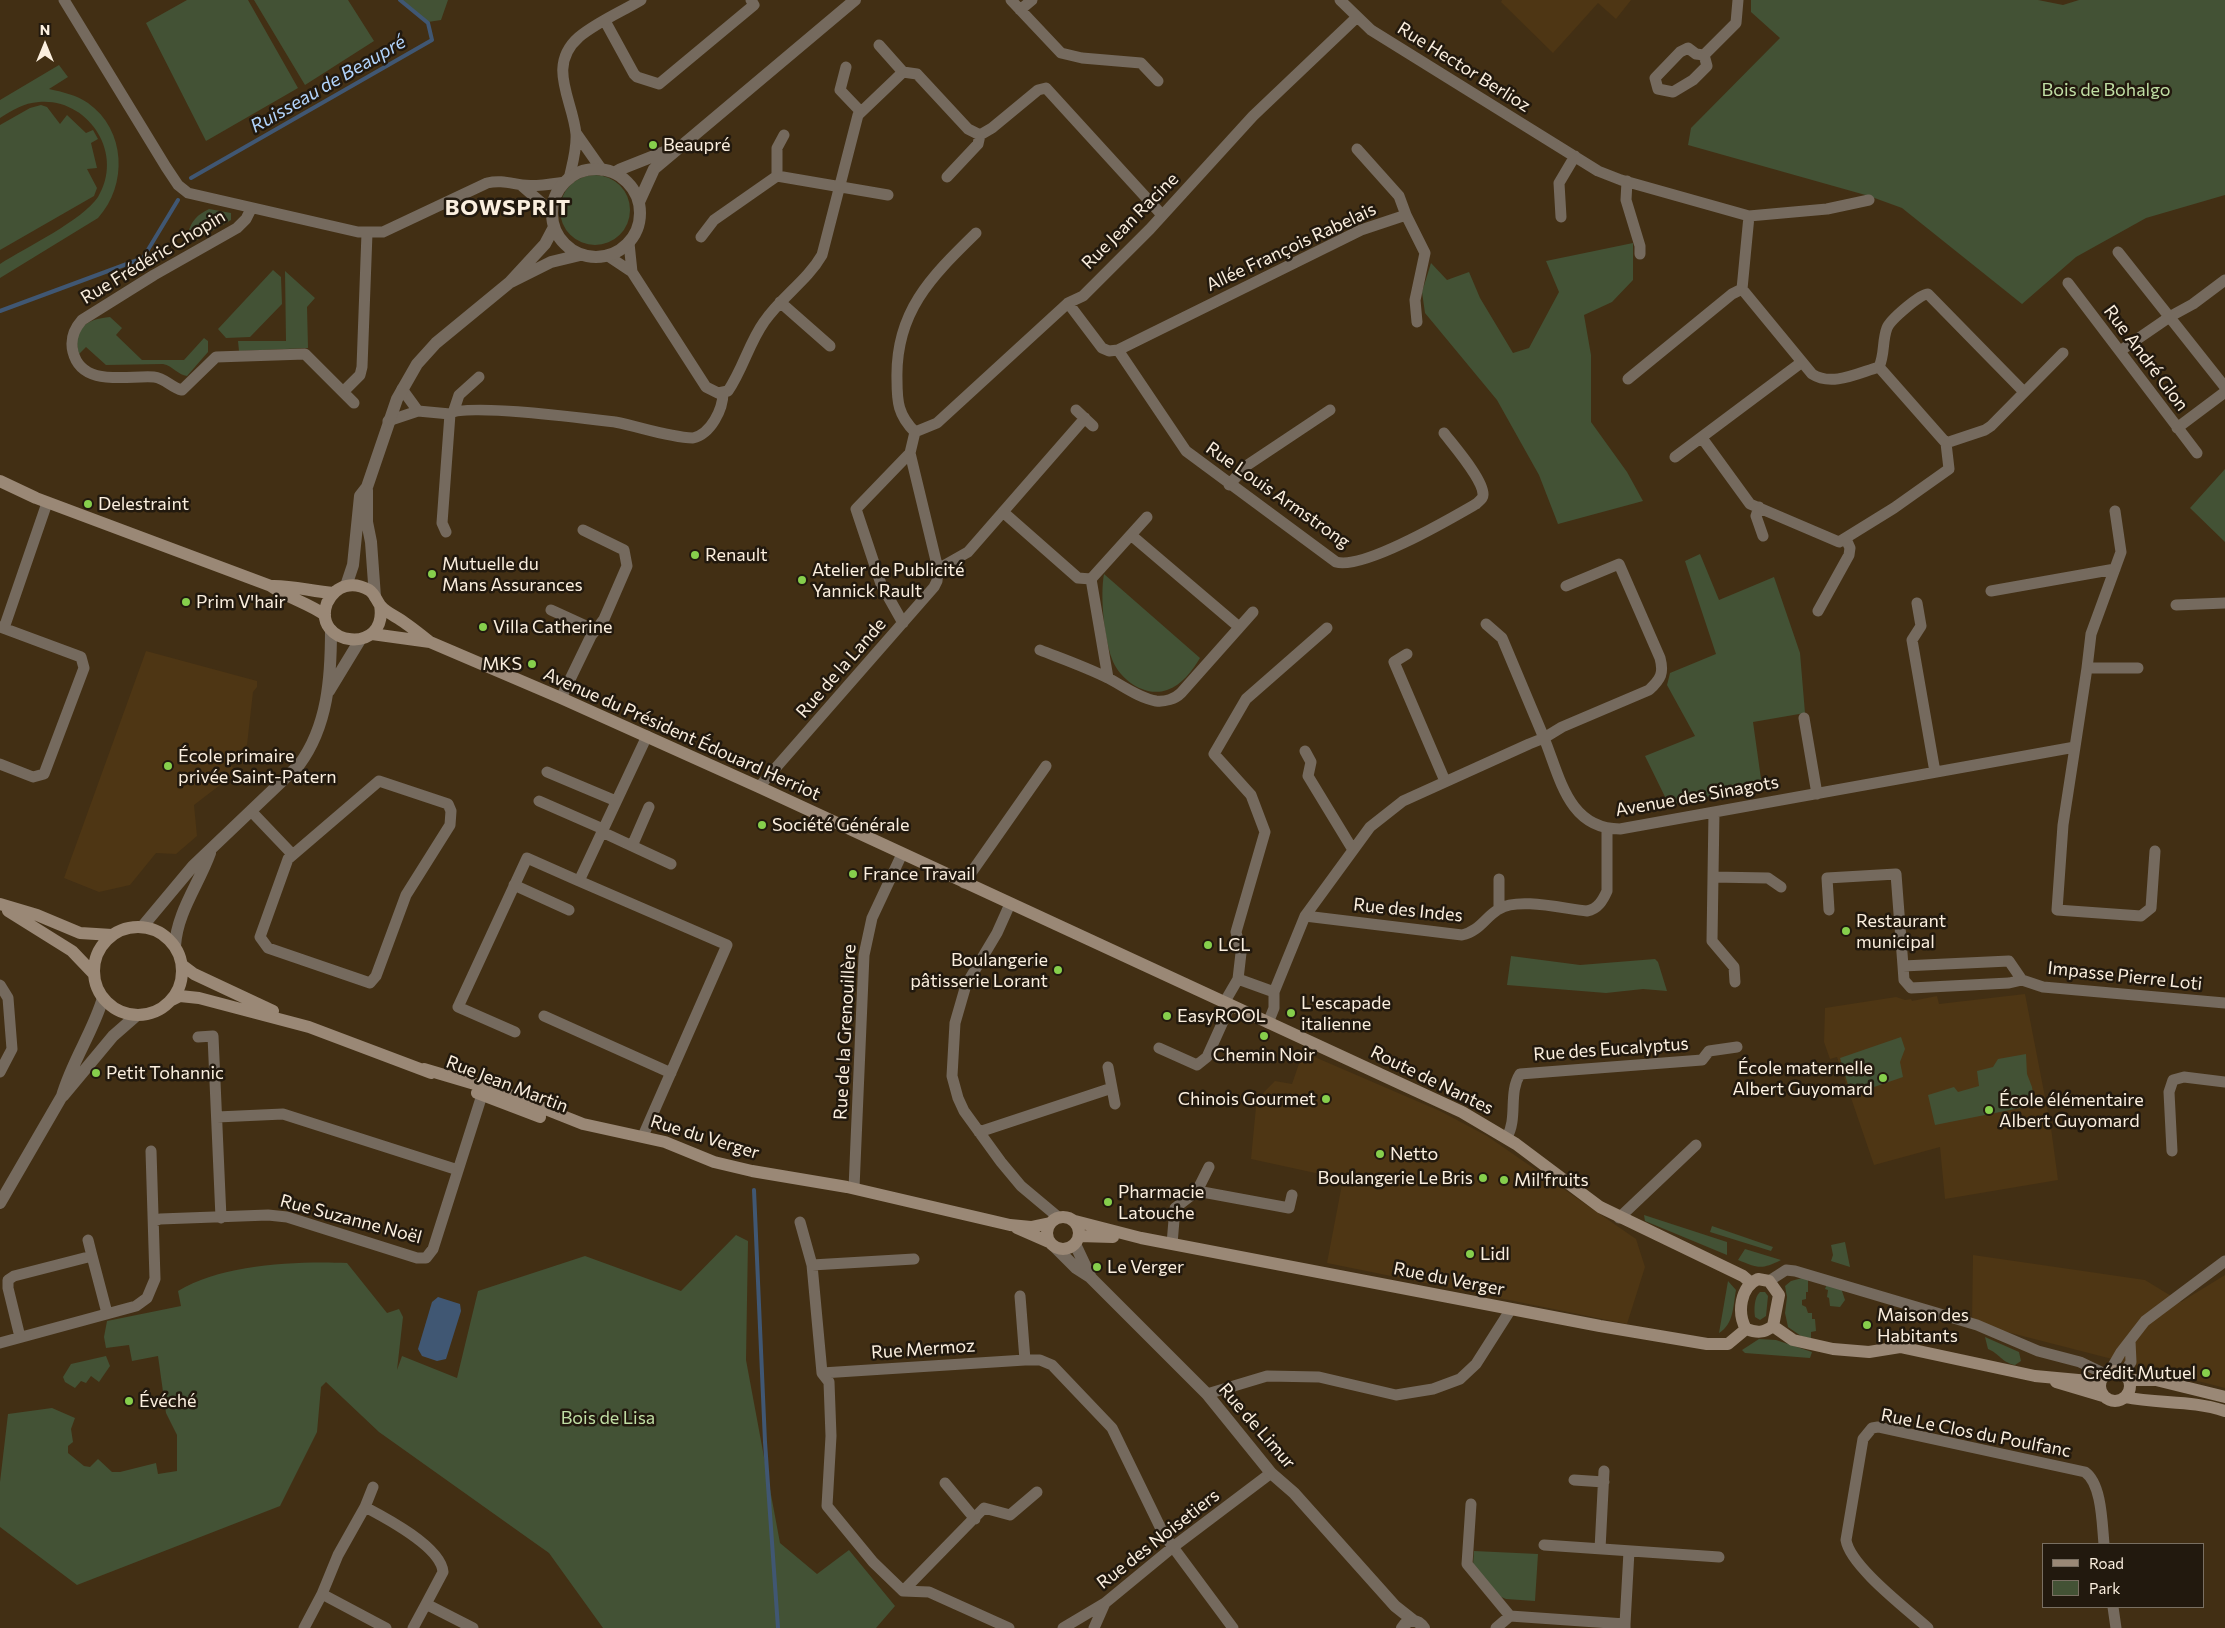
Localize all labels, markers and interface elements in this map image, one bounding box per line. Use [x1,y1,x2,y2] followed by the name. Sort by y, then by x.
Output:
[1394,17,1534,117] street label: Rue Hector Berlioz
[20,20,70,70] north arrow
[40,21,50,38] text: N
[246,30,410,138] water label: Ruisseau de Beaupré
[2042,79,2170,101] park label: Bois de Bohalgo
[663,134,731,156] place label: Beaupré
[647,139,659,151] marker: Beaupré
[1077,168,1183,274] street label: Rue Jean Racine
[444,195,572,221] district label: BOWSPRIT
[1203,198,1379,296] street label: Allée François Rabelais
[77,205,229,309] street label: Rue Frédéric Chopin
[2099,301,2193,415] street label: Rue André Glon
[1202,437,1354,553] street label: Rue Louis Armstrong
[98,493,189,515] place label: Delestraint
[82,498,94,510] marker: Delestraint
[705,544,768,566] place label: Renault
[689,549,701,561] marker: Renault
[442,553,583,596] place label: Mutuelle du Mans Assurances
[812,559,965,602] place label: Atelier de Publicité Yannick Rault
[426,568,438,580] marker: Mutuelle du Mans Assurances
[796,574,808,586] marker: Atelier de Publicité Yannick Rault
[196,591,286,613] place label: Prim V'hair
[180,596,192,608] marker: Prim V'hair
[792,614,890,722] street label: Rue de la Lande
[493,616,613,638] place label: Villa Catherine
[477,621,489,633] marker: Villa Catherine
[482,653,522,675] place label: MKS
[526,658,538,670] marker: MKS
[540,663,824,805] street label: Avenue du Président Édouard Herriot
[178,745,337,788] place label: École primaire privée Saint-Patern
[162,760,174,772] marker: École primaire privée Saint-Patern
[1614,771,1780,821] street label: Avenue des Sinagots
[772,814,909,836] place label: Société Générale
[756,819,768,831] marker: Société Générale
[863,863,976,885] place label: France Travail
[847,868,859,880] marker: France Travail
[1352,894,1464,926] street label: Rue des Indes
[1856,910,1946,952] place label: Restaurant municipal
[1840,925,1852,937] marker: Restaurant municipal
[1218,934,1251,956] place label: LCL
[1202,939,1214,951] marker: LCL
[830,944,860,1120] street label: Rue de la Grenouillère
[910,949,1048,992] place label: Boulangerie pâtisserie Lorant
[2047,957,2203,995] street label: Impasse Pierre Loti
[1052,964,1064,976] marker: Boulangerie pâtisserie Lorant
[1301,992,1391,1034] place label: L'escapade italienne
[1177,1005,1266,1027] place label: EasyROOL
[1285,1007,1297,1019] marker: L'escapade italienne
[1161,1010,1173,1022] marker: EasyROOL
[1258,1030,1270,1042] marker: Chemin Noir
[1533,1033,1689,1065] street label: Rue des Eucalyptus
[1367,1041,1497,1119] street label: Route de Nantes
[1213,1044,1315,1066] place label: Chemin Noir
[443,1051,571,1117] street label: Rue Jean Martin
[1732,1057,1873,1100] place label: École maternelle Albert Guyomard
[106,1062,224,1084] place label: Petit Tohannic
[90,1067,102,1079] marker: Petit Tohannic
[1877,1072,1889,1084] marker: École maternelle Albert Guyomard
[1178,1088,1316,1110] place label: Chinois Gourmet
[1999,1089,2144,1132] place label: École élémentaire Albert Guyomard
[1320,1093,1332,1105] marker: Chinois Gourmet
[1983,1104,1995,1116] marker: École élémentaire Albert Guyomard
[648,1110,762,1164] street label: Rue du Verger
[1390,1143,1438,1165] place label: Netto
[1374,1148,1386,1160] marker: Netto
[1318,1167,1473,1189] place label: Boulangerie Le Bris
[1514,1169,1589,1191] place label: Mil'fruits
[1477,1172,1489,1184] marker: Boulangerie Le Bris
[1498,1174,1510,1186] marker: Mil'fruits
[1118,1181,1204,1224] place label: Pharmacie Latouche
[278,1190,424,1248] street label: Rue Suzanne Noël
[1102,1196,1114,1208] marker: Pharmacie Latouche
[1480,1243,1510,1265] place label: Lidl
[1464,1248,1476,1260] marker: Lidl
[1107,1256,1184,1278] place label: Le Verger
[1392,1258,1506,1300] street label: Rue du Verger
[1091,1261,1103,1273] marker: Le Verger
[1877,1304,1969,1346] place label: Maison des Habitants
[1861,1319,1873,1331] marker: Maison des Habitants
[870,1335,976,1363] street label: Rue Mermoz
[2083,1362,2196,1384] place label: Crédit Mutuel
[2200,1367,2212,1379] marker: Crédit Mutuel
[1214,1379,1300,1473] street label: Rue de Limur
[139,1390,197,1412] place label: Évéché
[123,1395,135,1407] marker: Évéché
[1879,1404,2073,1462] street label: Rue Le Clos du Poulfanc
[561,1407,655,1429] park label: Bois de Lisa
[1092,1484,1224,1594] street label: Rue des Noisetiers
[2042,1543,2205,1608] legend
[2089,1554,2124,1572] text: Road
[2089,1579,2120,1597] text: Park

